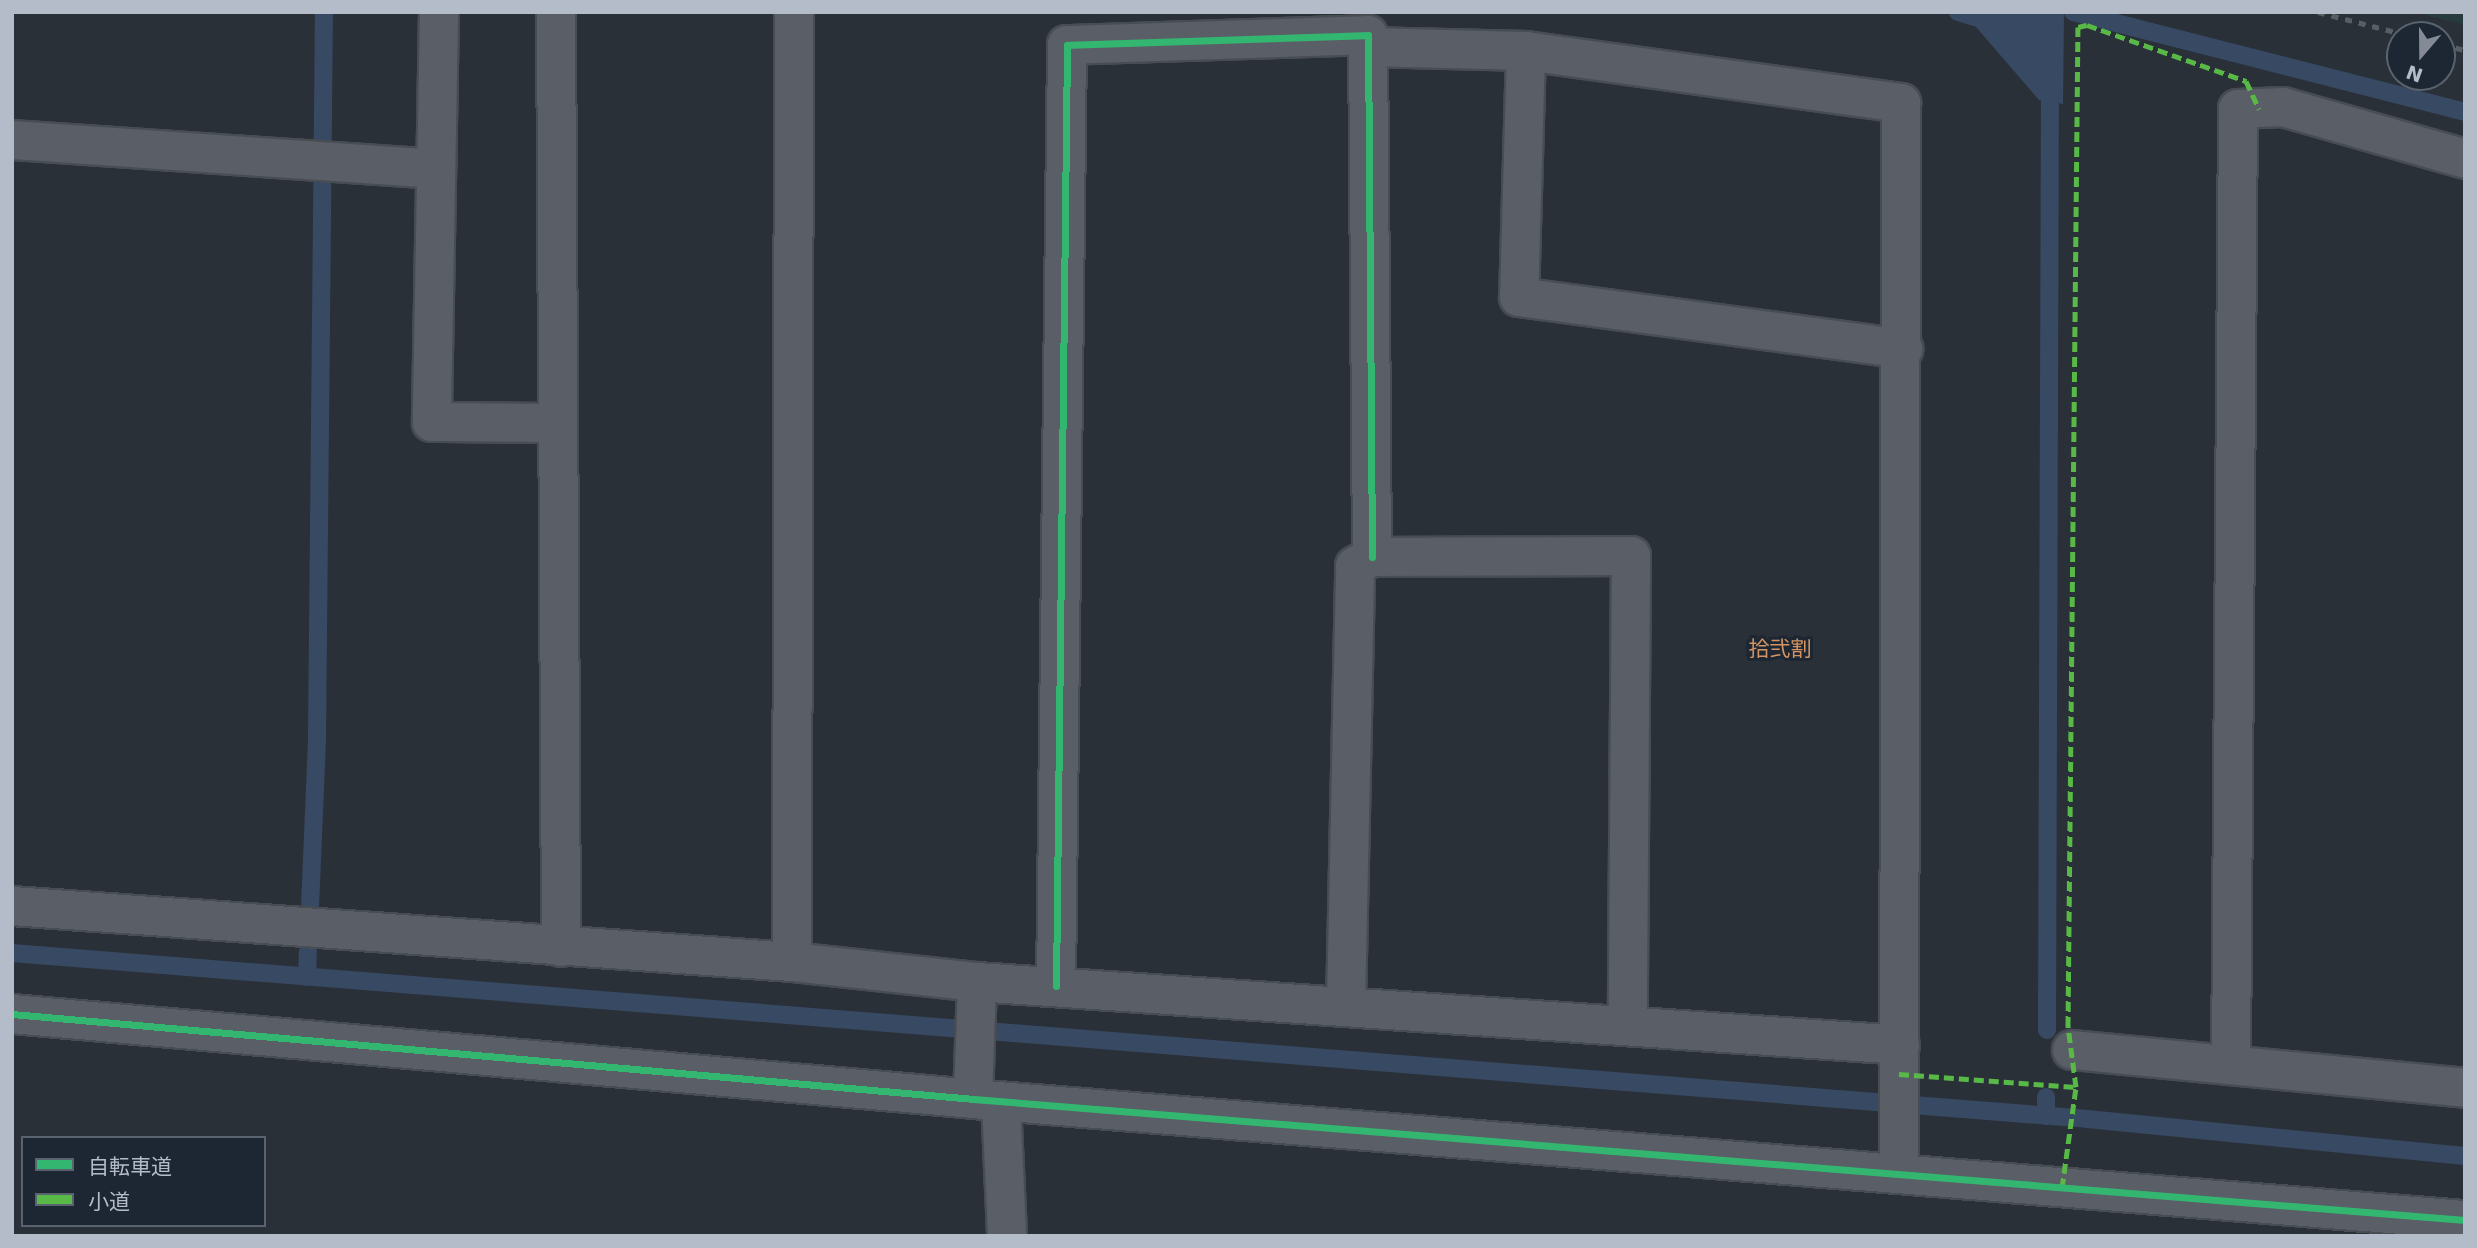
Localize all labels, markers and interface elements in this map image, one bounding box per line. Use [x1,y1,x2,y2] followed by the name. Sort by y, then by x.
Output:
[2386,21,2456,91] north arrow
[2403,61,2426,87] text: N
[1749,636,1811,662] district label: 拾弐割
[21,1136,266,1227] legend
[88,1155,172,1179] text: 自転車道
[88,1190,130,1214] text: 小道

